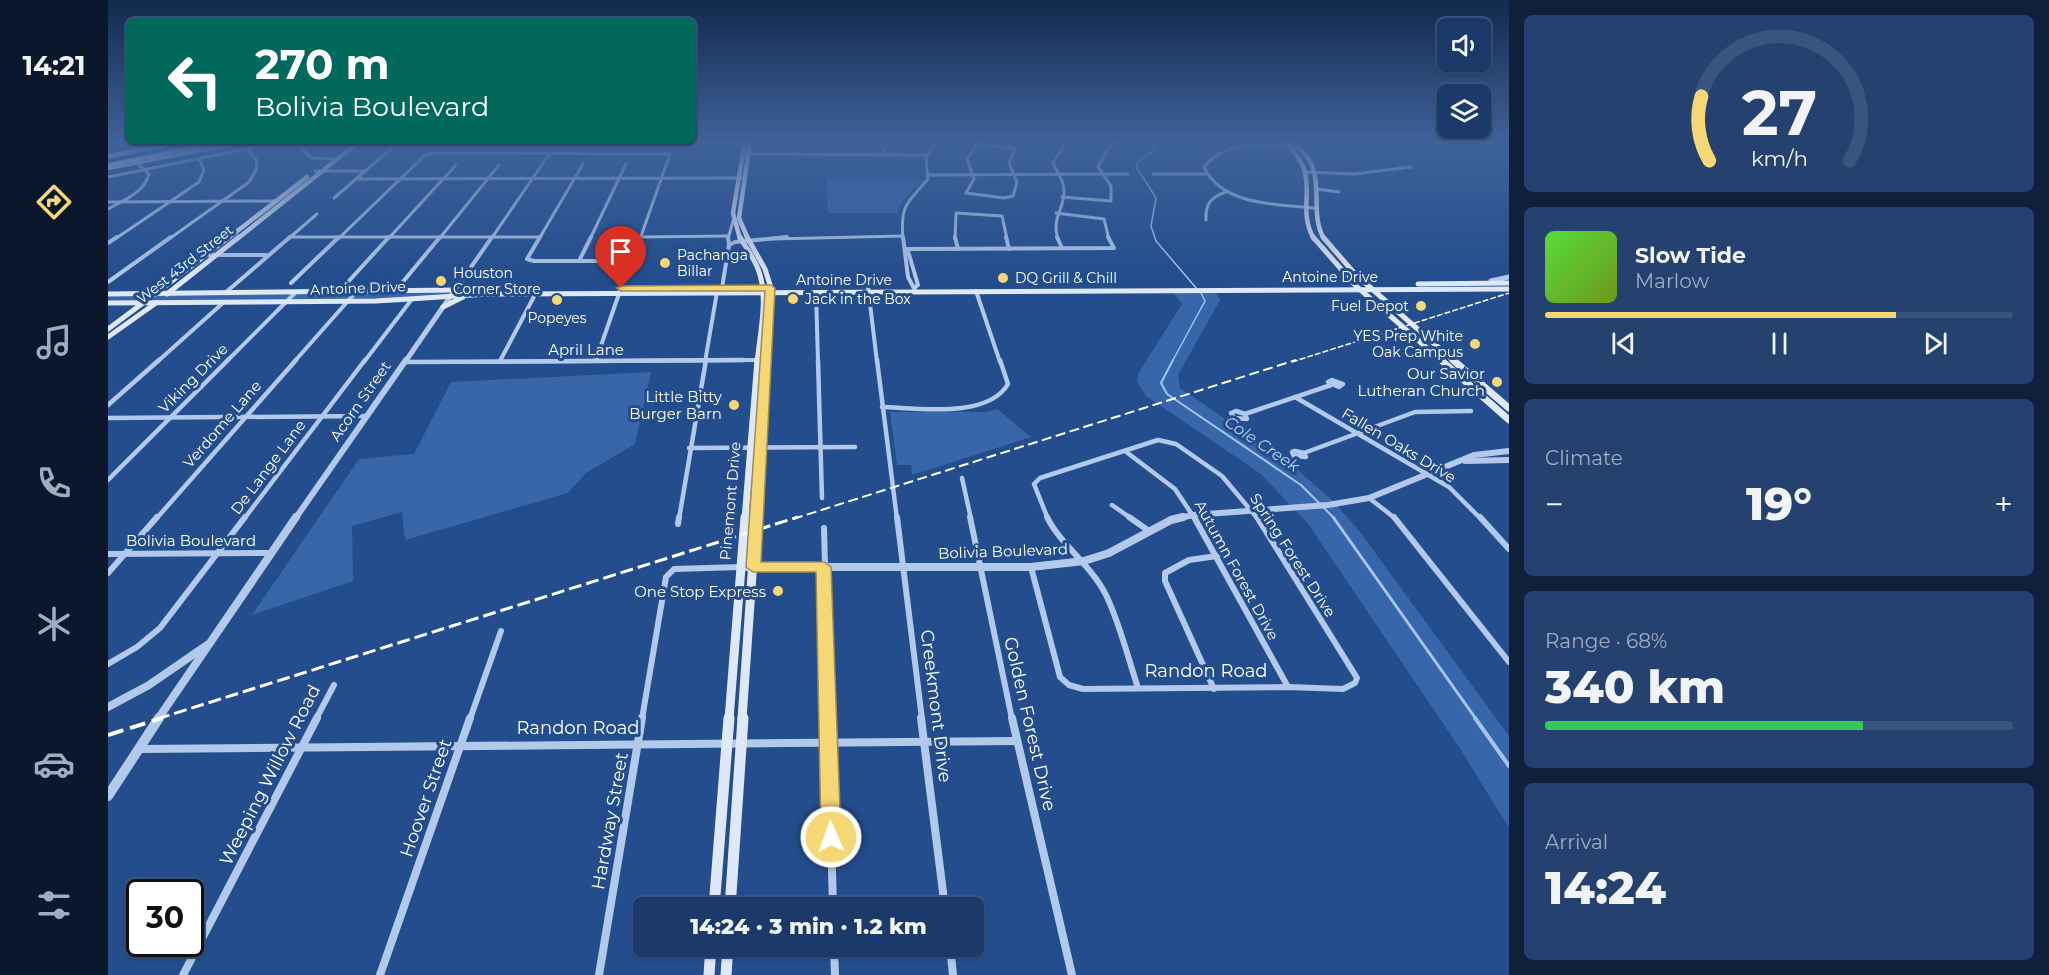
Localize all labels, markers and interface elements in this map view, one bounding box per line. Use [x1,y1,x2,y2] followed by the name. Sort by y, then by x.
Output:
[1437,18,1491,138] map controls
[1437,18,1491,72] button: sound
[255,38,389,90] text: 270 m
[156,42,234,120] icon: left
[23,49,86,82] text: 14:21
[1741,75,1817,151] text: 27
[1437,84,1491,138] button: layers
[255,90,489,123] text: Bolivia Boulevard
[1750,145,1808,171] text: km/h
[33,181,75,223] icon: directions
[133,221,237,307] street label: West 43rd Street
[595,226,646,288] pin
[604,235,637,268] icon: arrive
[1635,242,1746,269] text: Slow Tide
[677,246,748,280] place label: Pachanga Billar
[658,256,672,270] marker: Pachanga Billar
[453,264,541,298] place label: Houston Corner Store
[1282,268,1378,286] street label: Antoine Drive
[1015,269,1117,287] place label: DQ Grill & Chill
[1635,269,1709,293] text: Marlow
[796,271,892,289] street label: Antoine Drive
[996,271,1010,285] marker: DQ Grill & Chill
[434,274,448,288] marker: Houston Corner Store
[310,277,406,299] street label: Antoine Drive
[804,290,911,308] place label: Jack in the Box
[786,292,800,306] marker: Jack in the Box
[550,293,564,307] marker: Popeyes
[1331,297,1409,315] place label: Fuel Depot
[1414,299,1428,313] marker: Fuel Depot
[527,309,587,327] place label: Popeyes
[33,321,75,363] icon: music
[1354,327,1463,361] place label: YES Prep White Oak Campus
[1607,327,1640,360] icon: previous
[1763,327,1796,360] icon: pause
[1919,327,1952,360] icon: next
[1468,337,1482,351] marker: YES Prep White Oak Campus
[154,339,232,417] street label: Viking Drive
[548,340,624,359] street label: April Lane
[325,357,395,445] street label: Acorn Street
[1357,364,1485,400] place label: Our Savior Lutheran Church
[1490,375,1504,389] marker: Our Savior Lutheran Church
[179,376,265,472] street label: Verdome Lane
[629,387,723,423] place label: Little Bitty Burger Barn
[727,398,741,412] marker: Little Bitty Burger Barn
[1338,403,1460,487] street label: Fallen Oaks Drive
[1221,412,1304,477] water label: Cole Creek
[226,416,310,518] street label: De Lange Lane
[715,441,745,561] street label: Pinemont Drive
[1545,446,1623,470] text: Climate
[33,462,75,504] icon: phone
[1746,476,1812,531] text: 19°
[1545,484,1564,524] text: −
[1994,484,2013,524] text: +
[1246,490,1340,620] street label: Spring Forest Drive
[1191,497,1283,643] street label: Autumn Forest Drive
[126,531,256,550] street label: Bolivia Boulevard
[938,539,1068,563] street label: Bolivia Boulevard
[634,582,766,601] place label: One Stop Express
[771,584,785,598] marker: One Stop Express
[33,603,75,645] icon: climate
[916,628,956,784] street label: Creekmont Drive
[1545,629,1667,653] text: Range · 68%
[999,635,1061,813] street label: Golden Forest Drive
[1545,659,1725,714] text: 340 km
[1144,660,1268,682] street label: Randon Road
[215,681,325,869] street label: Weeping Willow Road
[516,717,640,739] street label: Randon Road
[395,736,457,860] street label: Hoover Street
[33,743,75,785] icon: car
[587,751,633,891] street label: Hardway Street
[799,805,863,869] position arrow
[1545,830,1608,854] text: Arrival
[1545,860,1666,915] text: 14:24
[126,879,204,957] speed limit sign: 30
[33,884,75,926] icon: filters
[690,913,927,940] text: 14:24 · 3 min · 1.2 km

